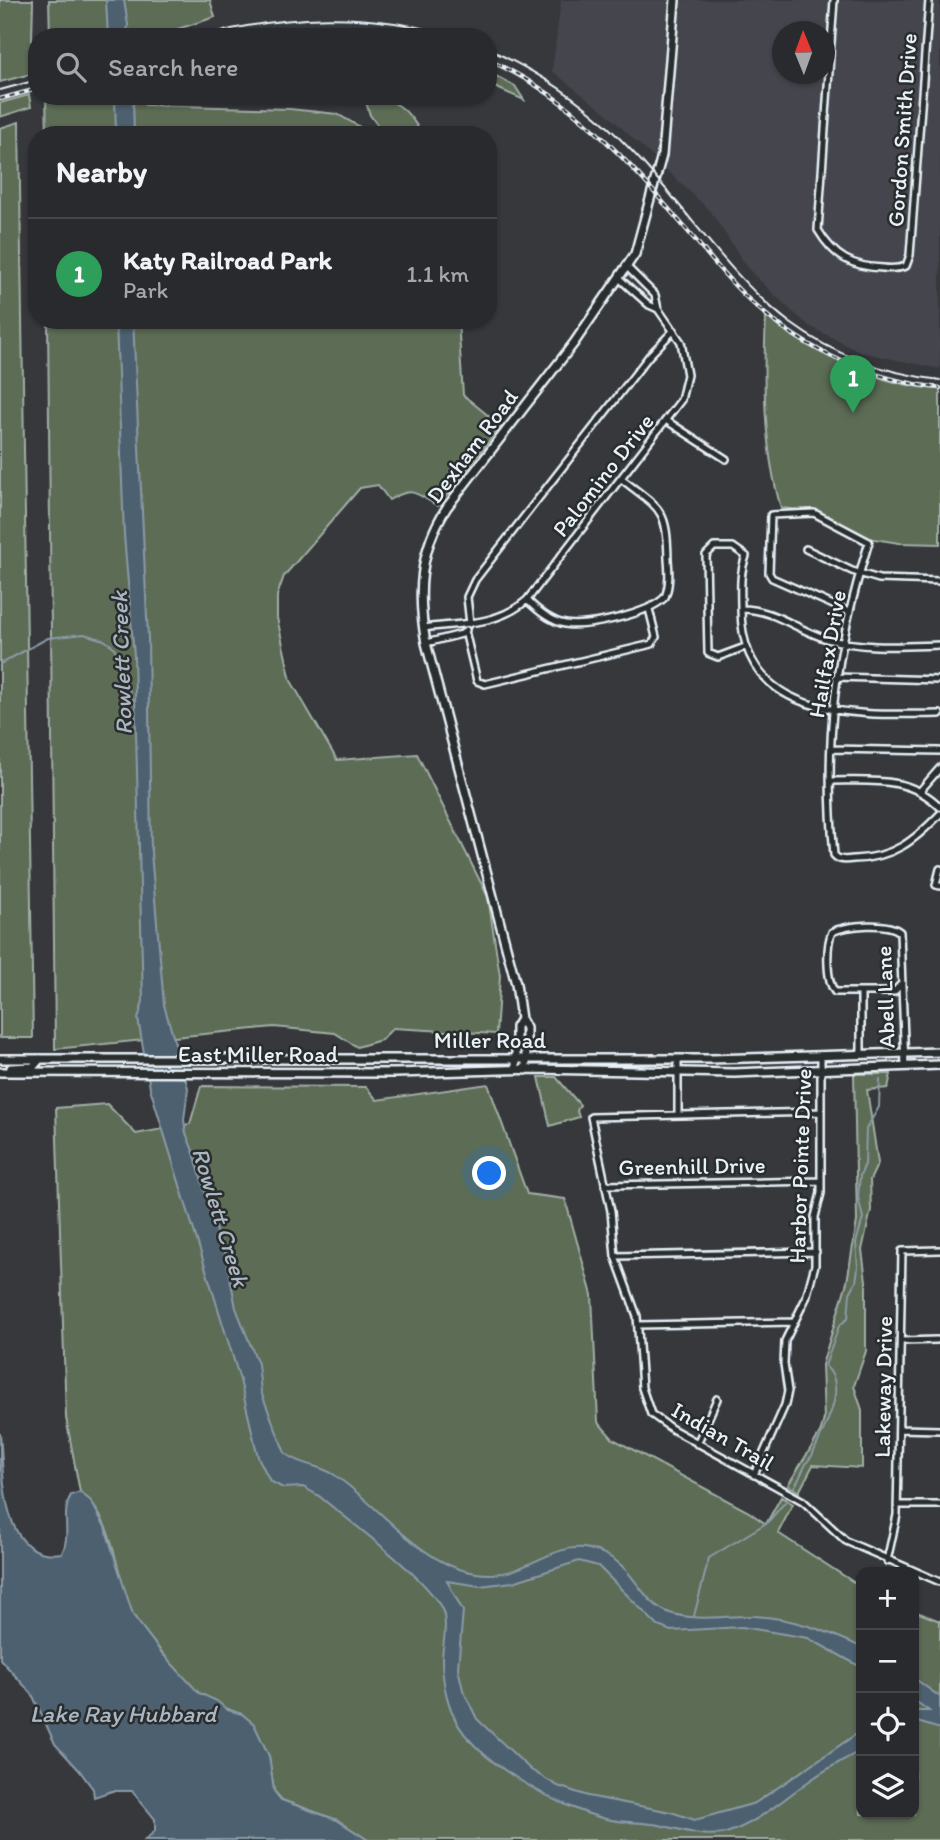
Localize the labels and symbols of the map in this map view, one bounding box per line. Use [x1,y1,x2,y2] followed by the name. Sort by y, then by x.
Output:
[772,21,835,84] north arrow
[881,32,923,228] street label: Gordon Smith Drive
[830,355,876,413] pin: 1
[420,383,524,509] street label: Dexham Road
[546,408,660,542] street label: Palomino Drive
[802,588,852,720] street label: Hailfax Drive
[104,589,138,735] water label: Rowlett Creek
[869,945,901,1049] street label: Abell Lane
[434,1026,547,1054] street label: Miller Road
[178,1040,338,1068] street label: East Miller Road
[783,1068,817,1264] street label: Harbor Pointe Drive
[186,1144,256,1292] water label: Rowlett Creek
[618,1151,766,1181] street label: Greenhill Drive
[472,1156,506,1190] your location
[868,1316,898,1458] street label: Lakeway Drive
[667,1395,780,1477] street label: Indian Trail
[30,1699,218,1728] water label: Lake Ray Hubbard

